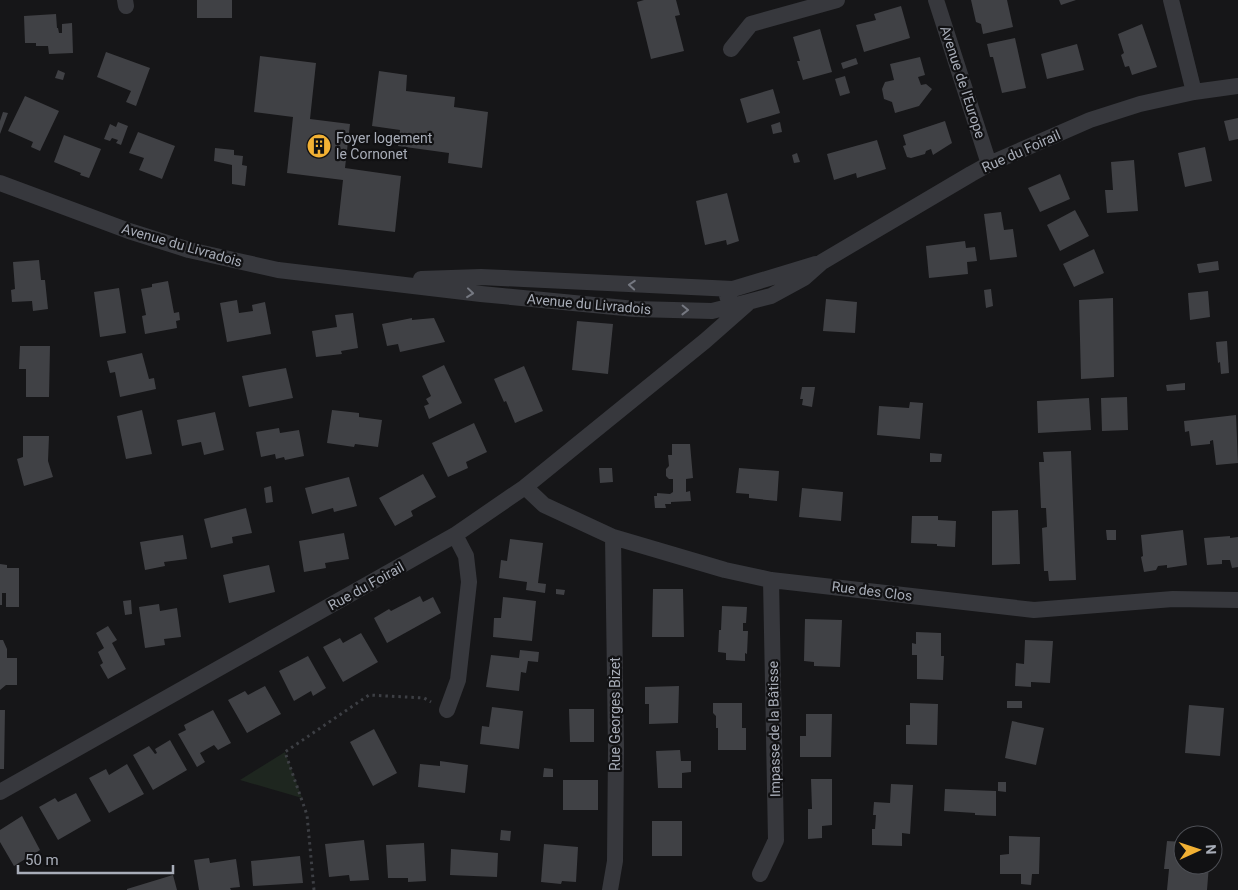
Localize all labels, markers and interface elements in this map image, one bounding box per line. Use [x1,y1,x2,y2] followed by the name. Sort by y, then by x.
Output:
[937,24,989,140] street label: Avenue de l'Europe
[979,127,1063,175] street label: Rue du Foirail
[336,130,433,162] place label: Foyer logement le Cornonet
[306,133,332,159] building icon: Foyer logement le Cornonet
[120,220,244,270] street label: Avenue du Livradois
[628,279,636,290] one-way arrow
[467,287,475,298] one-way arrow
[526,291,652,317] street label: Avenue du Livradois
[681,305,689,315] one-way arrow
[325,559,407,613] street label: Rue du Foirail
[831,578,913,604] street label: Rue des Clos
[607,657,623,771] street label: Rue Georges Bizet
[765,661,783,797] street label: Impasse de la Bâtisse
[1173,825,1223,875] north arrow
[18,842,172,874] scale bar
[1203,844,1219,855] text: N
[25,851,59,869] text: 50 m

